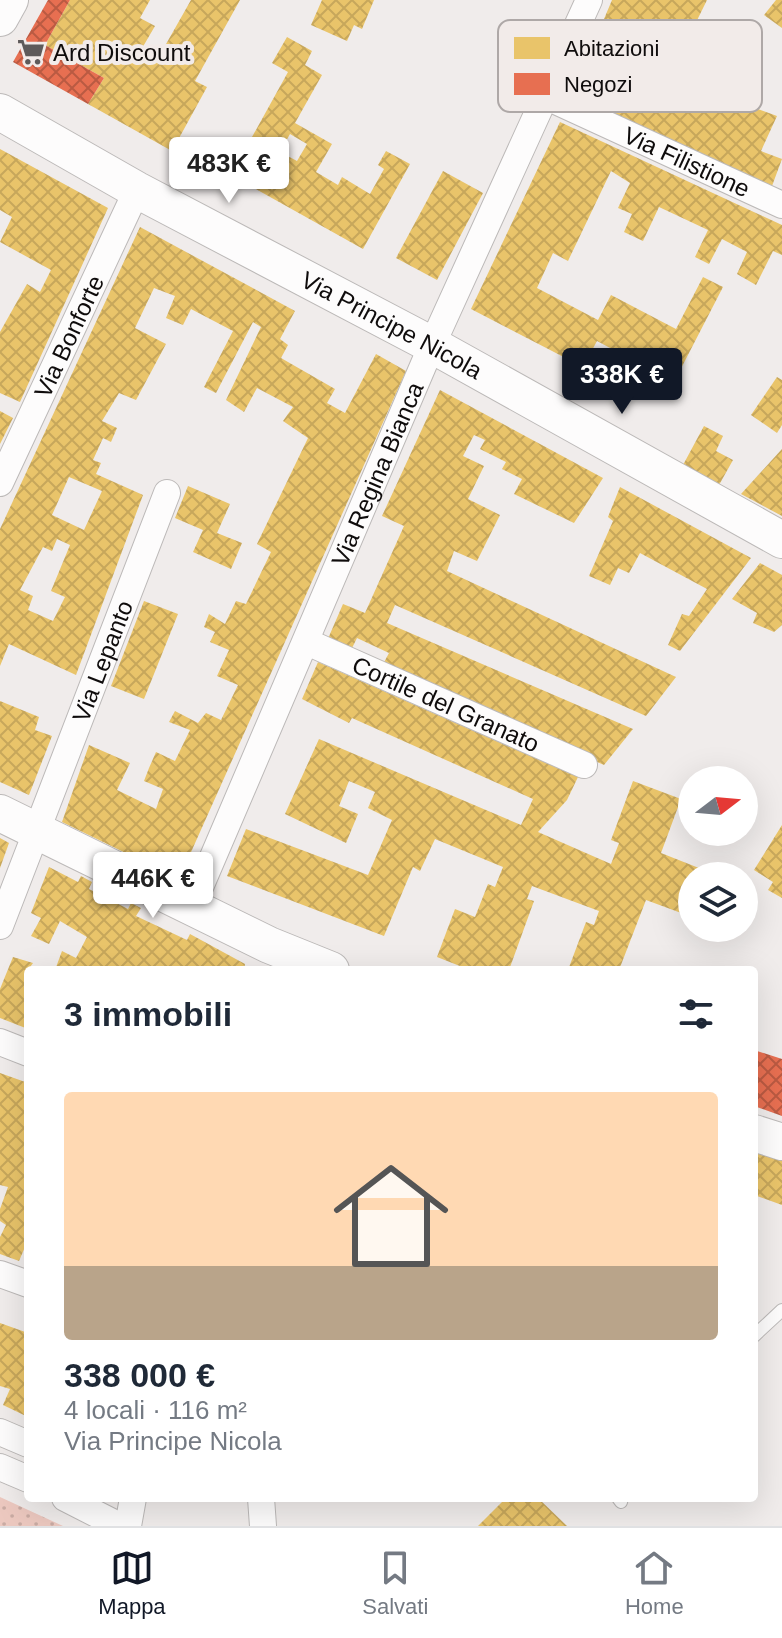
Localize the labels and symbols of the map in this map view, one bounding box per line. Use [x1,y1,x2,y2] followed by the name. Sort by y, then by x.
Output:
[498,20,762,112] legend
[564,36,659,61] text: Abitazioni
[16,37,46,67] supermarket icon: Ard Discount
[53,39,191,66] place label: Ard Discount
[564,72,632,97] text: Negozi
[620,121,754,202] street label: Via Filistione
[164,137,294,205] pin: 483K €
[297,265,488,384] street label: Via Principe Nicola
[28,271,109,402] street label: Via Bonforte
[557,348,687,416] pin: 338K €
[326,377,428,570] street label: Via Regina Bianca
[67,597,138,725] street label: Via Lepanto
[348,650,544,757] street label: Cortile del Granato
[678,766,758,846] north arrow
[88,852,218,920] pin: 446K €

